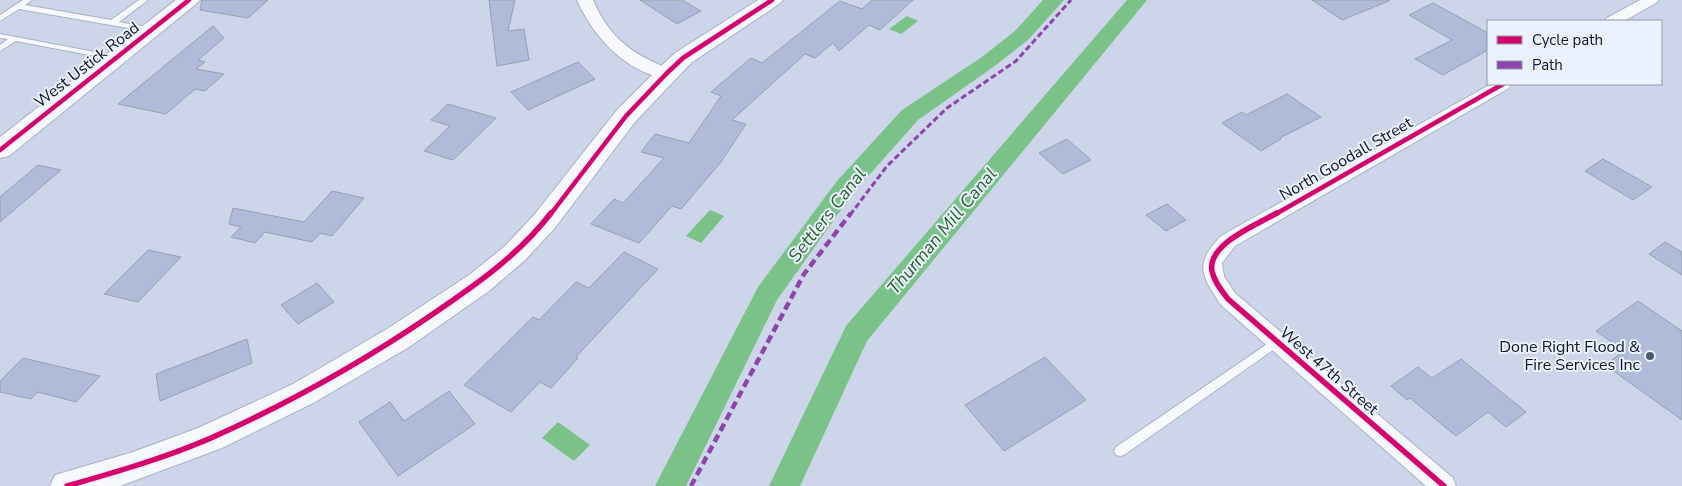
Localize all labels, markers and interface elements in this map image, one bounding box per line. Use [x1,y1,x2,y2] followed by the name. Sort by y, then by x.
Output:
[30,17,144,113] street label: West Ustick Road
[1487,20,1662,85] legend
[1532,30,1603,50] text: Cycle path
[1532,55,1563,75] text: Path
[1275,112,1417,206] street label: North Goodall Street
[882,162,1002,300] water label: Thurman Mill Canal
[782,163,872,267] water label: Settlers Canal
[1275,322,1383,420] street label: West 47th Street
[1499,336,1641,376] place label: Done Right Flood & Fire Services Inc
[1644,350,1656,362] marker: Done Right Flood & Fire Services Inc

